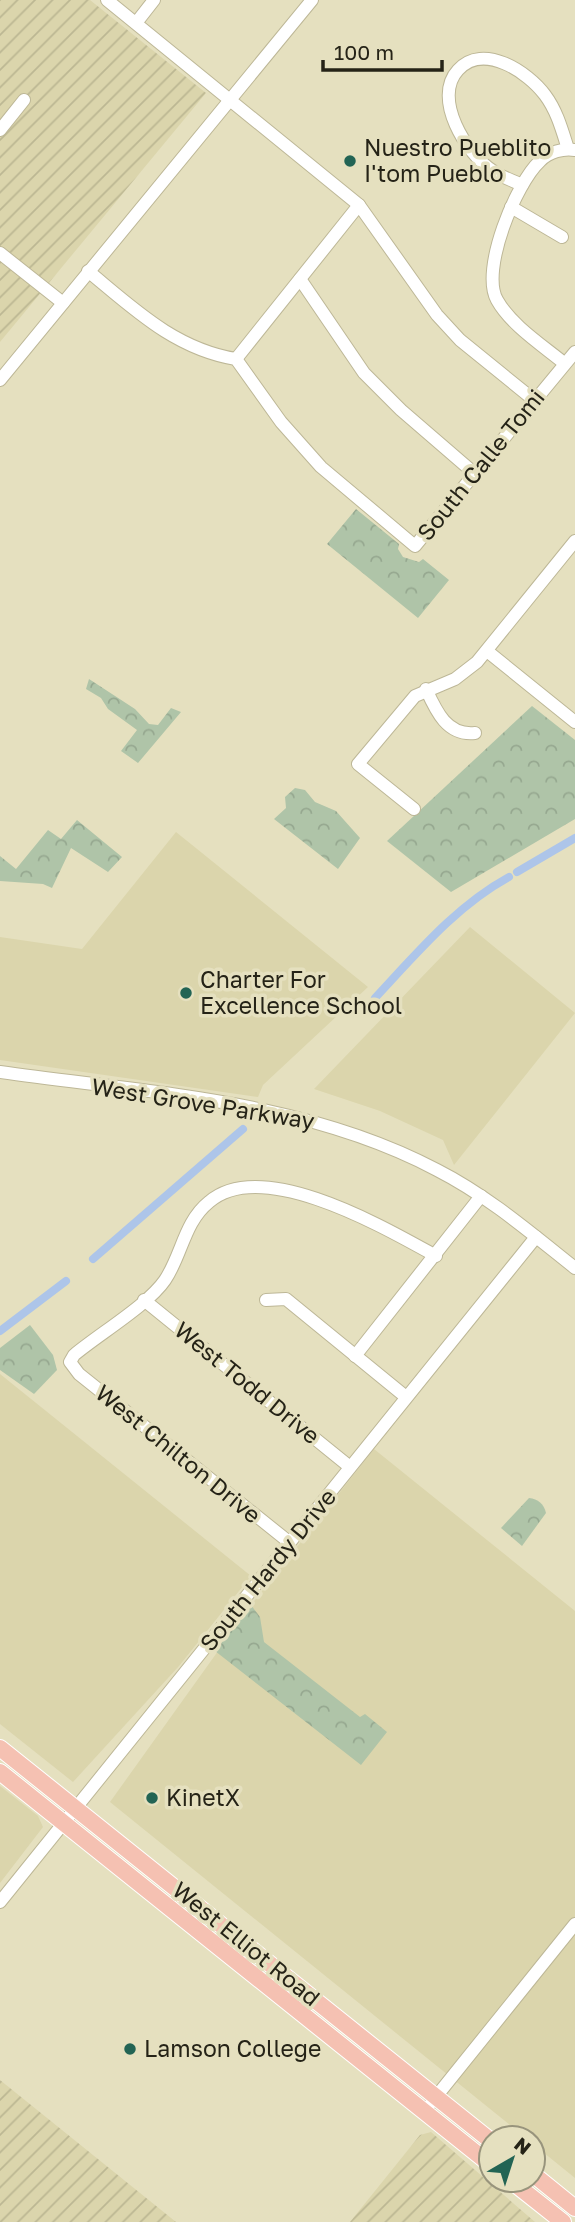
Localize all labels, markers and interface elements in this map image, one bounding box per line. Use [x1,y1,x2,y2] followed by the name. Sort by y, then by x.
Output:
[323,28,442,72] scale bar
[334,39,394,65] text: 100 m
[364,133,551,187] place label: Nuestro Pueblito I'tom Pueblo
[342,153,358,169] marker: Nuestro Pueblito I'tom Pueblo
[411,383,550,546] street label: South Calle Tomi
[200,965,402,1019] place label: Charter For Excellence School
[178,985,194,1001] marker: Charter For Excellence School
[90,1072,317,1134] street label: West Grove Parkway
[169,1315,326,1449] street label: West Todd Drive
[90,1378,267,1528] street label: West Chilton Drive
[193,1483,341,1656] street label: South Hardy Drive
[166,1783,240,1811] place label: KinetX
[144,1790,160,1806] marker: KinetX
[167,1875,326,2011] street label: West Elliot Road
[144,2034,321,2062] place label: Lamson College
[122,2041,138,2057] marker: Lamson College
[477,2124,547,2194] north arrow
[510,2132,536,2159] text: N

